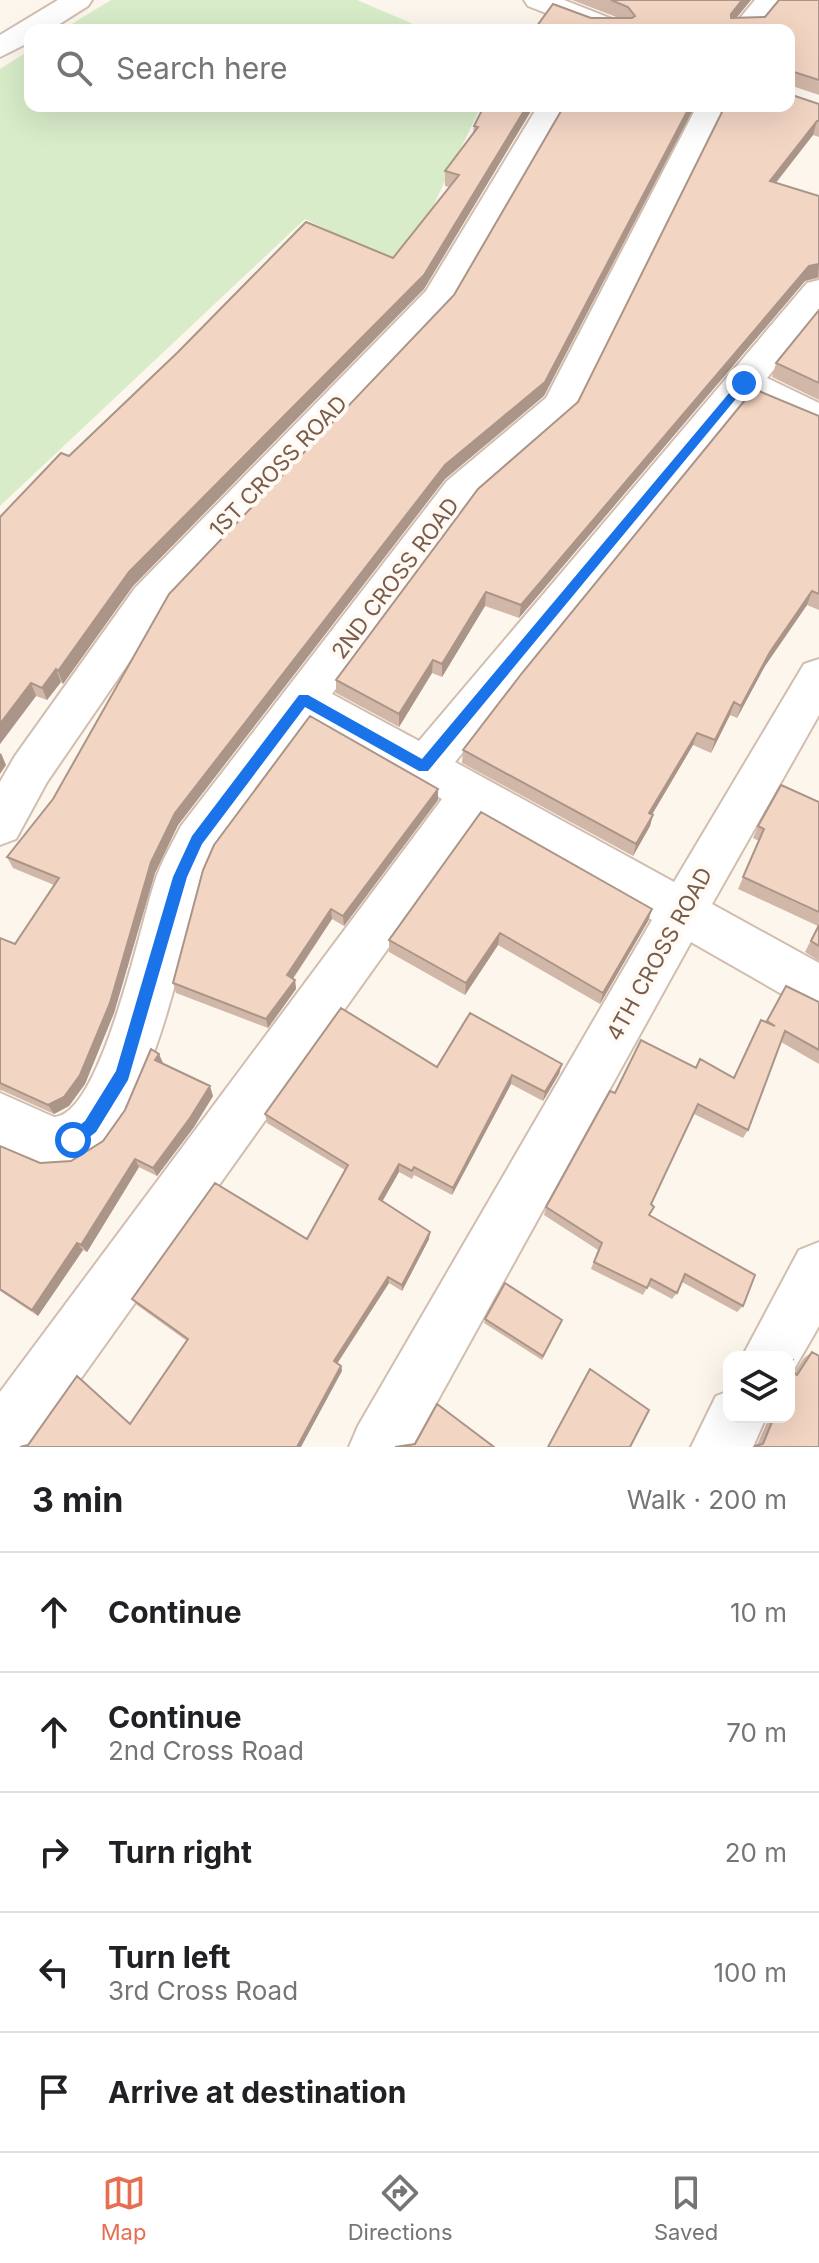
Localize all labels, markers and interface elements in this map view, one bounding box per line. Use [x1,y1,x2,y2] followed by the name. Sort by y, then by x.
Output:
[24,24,795,112] search box
[52,46,96,90] icon: search
[116,50,288,86] text: Search here
[726,365,762,401] route end
[204,390,352,542] street label: 1ST CROSS ROAD
[326,492,464,664] street label: 2ND CROSS ROAD
[601,863,717,1045] street label: 4TH CROSS ROAD
[55,1122,91,1158] route start
[723,1351,795,1423] map controls
[723,1351,795,1423] button: layers
[32,1479,123,1520] text: 3 min
[627,1484,787,1515] text: Walk · 200 m
[32,1590,76,1634] icon: ahead
[108,1594,242,1630] text: Continue
[730,1597,787,1628] text: 10 m
[108,1699,242,1735] text: Continue
[32,1710,76,1754] icon: ahead
[726,1717,787,1748] text: 70 m
[108,1735,304,1766] text: 2nd Cross Road
[32,1830,76,1874] icon: right
[108,1834,252,1870] text: Turn right
[725,1837,787,1868] text: 20 m
[108,1939,230,1975] text: Turn left
[32,1950,76,1994] icon: left
[714,1957,787,1988] text: 100 m
[108,1975,298,2006] text: 3rd Cross Road
[32,2070,76,2114] icon: arrive
[108,2074,406,2110] text: Arrive at destination
[101,2171,146,2245] tab: Map
[348,2171,453,2245] tab: Directions
[654,2171,718,2245] tab: Saved

